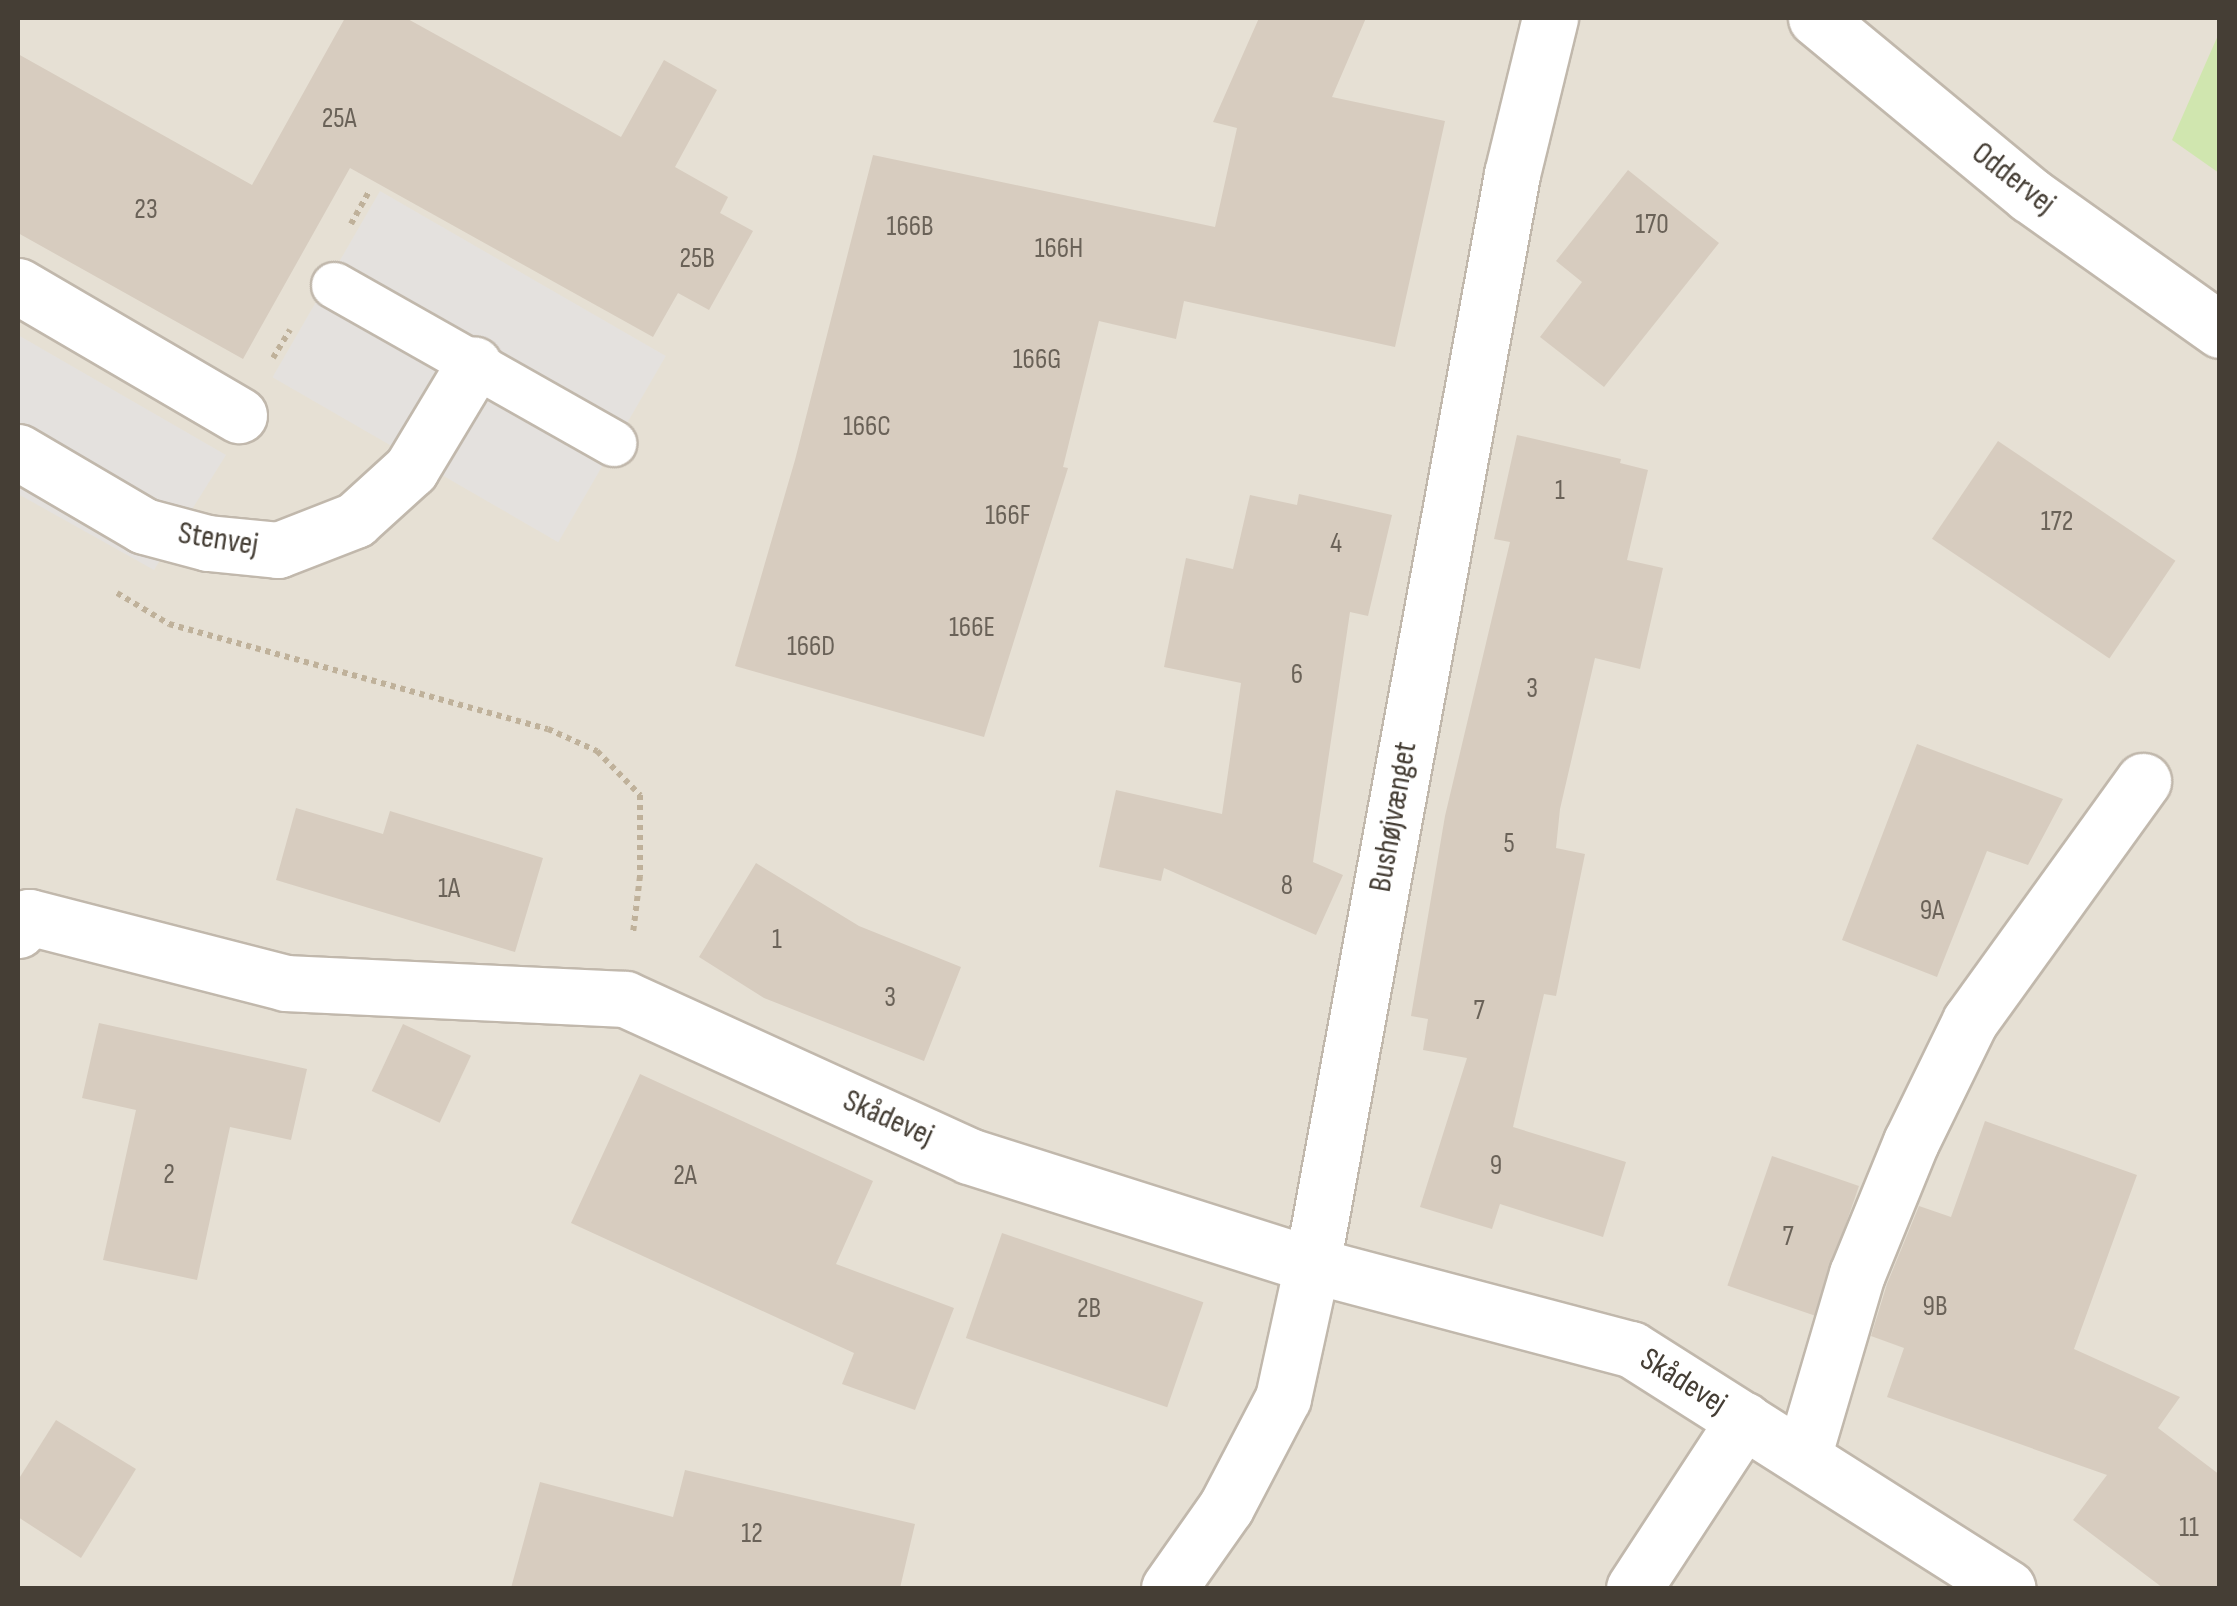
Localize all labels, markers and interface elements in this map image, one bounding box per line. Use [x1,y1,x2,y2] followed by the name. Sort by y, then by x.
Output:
[322,102,356,136] house number: 25A
[1964,134,2062,224] street label: Oddervej
[134,193,158,227] house number: 23
[1635,208,1669,242] house number: 170
[887,210,933,244] house number: 166B
[1035,232,1083,266] house number: 166H
[679,242,715,276] house number: 25B
[1013,343,1061,377] house number: 166G
[843,410,891,444] house number: 166C
[1555,474,1565,508] house number: 1
[985,499,1031,533] house number: 166F
[2041,505,2073,539] house number: 172
[175,515,261,565] street label: Stenvej
[1330,527,1342,561] house number: 4
[949,611,995,645] house number: 166E
[787,630,835,664] house number: 166D
[1291,658,1303,692] house number: 6
[1526,672,1538,706] house number: 3
[1362,739,1426,895] street label: Bushøjvænget
[1503,827,1515,861] house number: 5
[1281,869,1293,903] house number: 8
[438,872,460,906] house number: 1A
[1920,894,1944,928] house number: 9A
[772,923,782,957] house number: 1
[884,981,896,1015] house number: 3
[1473,994,1485,1028] house number: 7
[837,1082,939,1156] street label: Skådevej
[1490,1149,1502,1183] house number: 9
[163,1158,175,1192] house number: 2
[673,1159,697,1193] house number: 2A
[1782,1220,1794,1254] house number: 7
[1923,1290,1947,1324] house number: 9B
[1077,1292,1101,1326] house number: 2B
[1633,1341,1733,1423] street label: Skådevej
[2179,1511,2199,1545] house number: 11
[741,1517,763,1551] house number: 12

